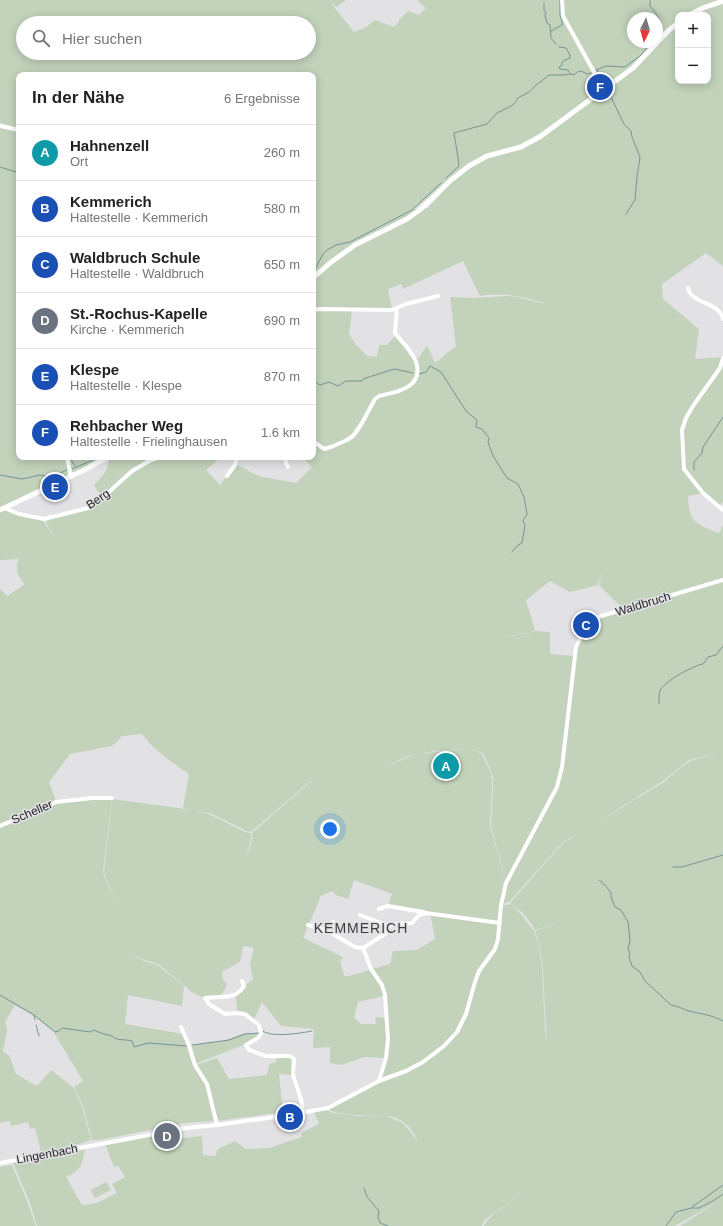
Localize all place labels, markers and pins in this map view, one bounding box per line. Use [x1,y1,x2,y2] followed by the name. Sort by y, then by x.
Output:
[587,72,613,102] pin: F
[42,472,68,502] pin: E
[573,610,599,640] pin: C
[433,751,459,781] pin: A
[277,1102,303,1132] pin: B
[154,1121,180,1151] pin: D

